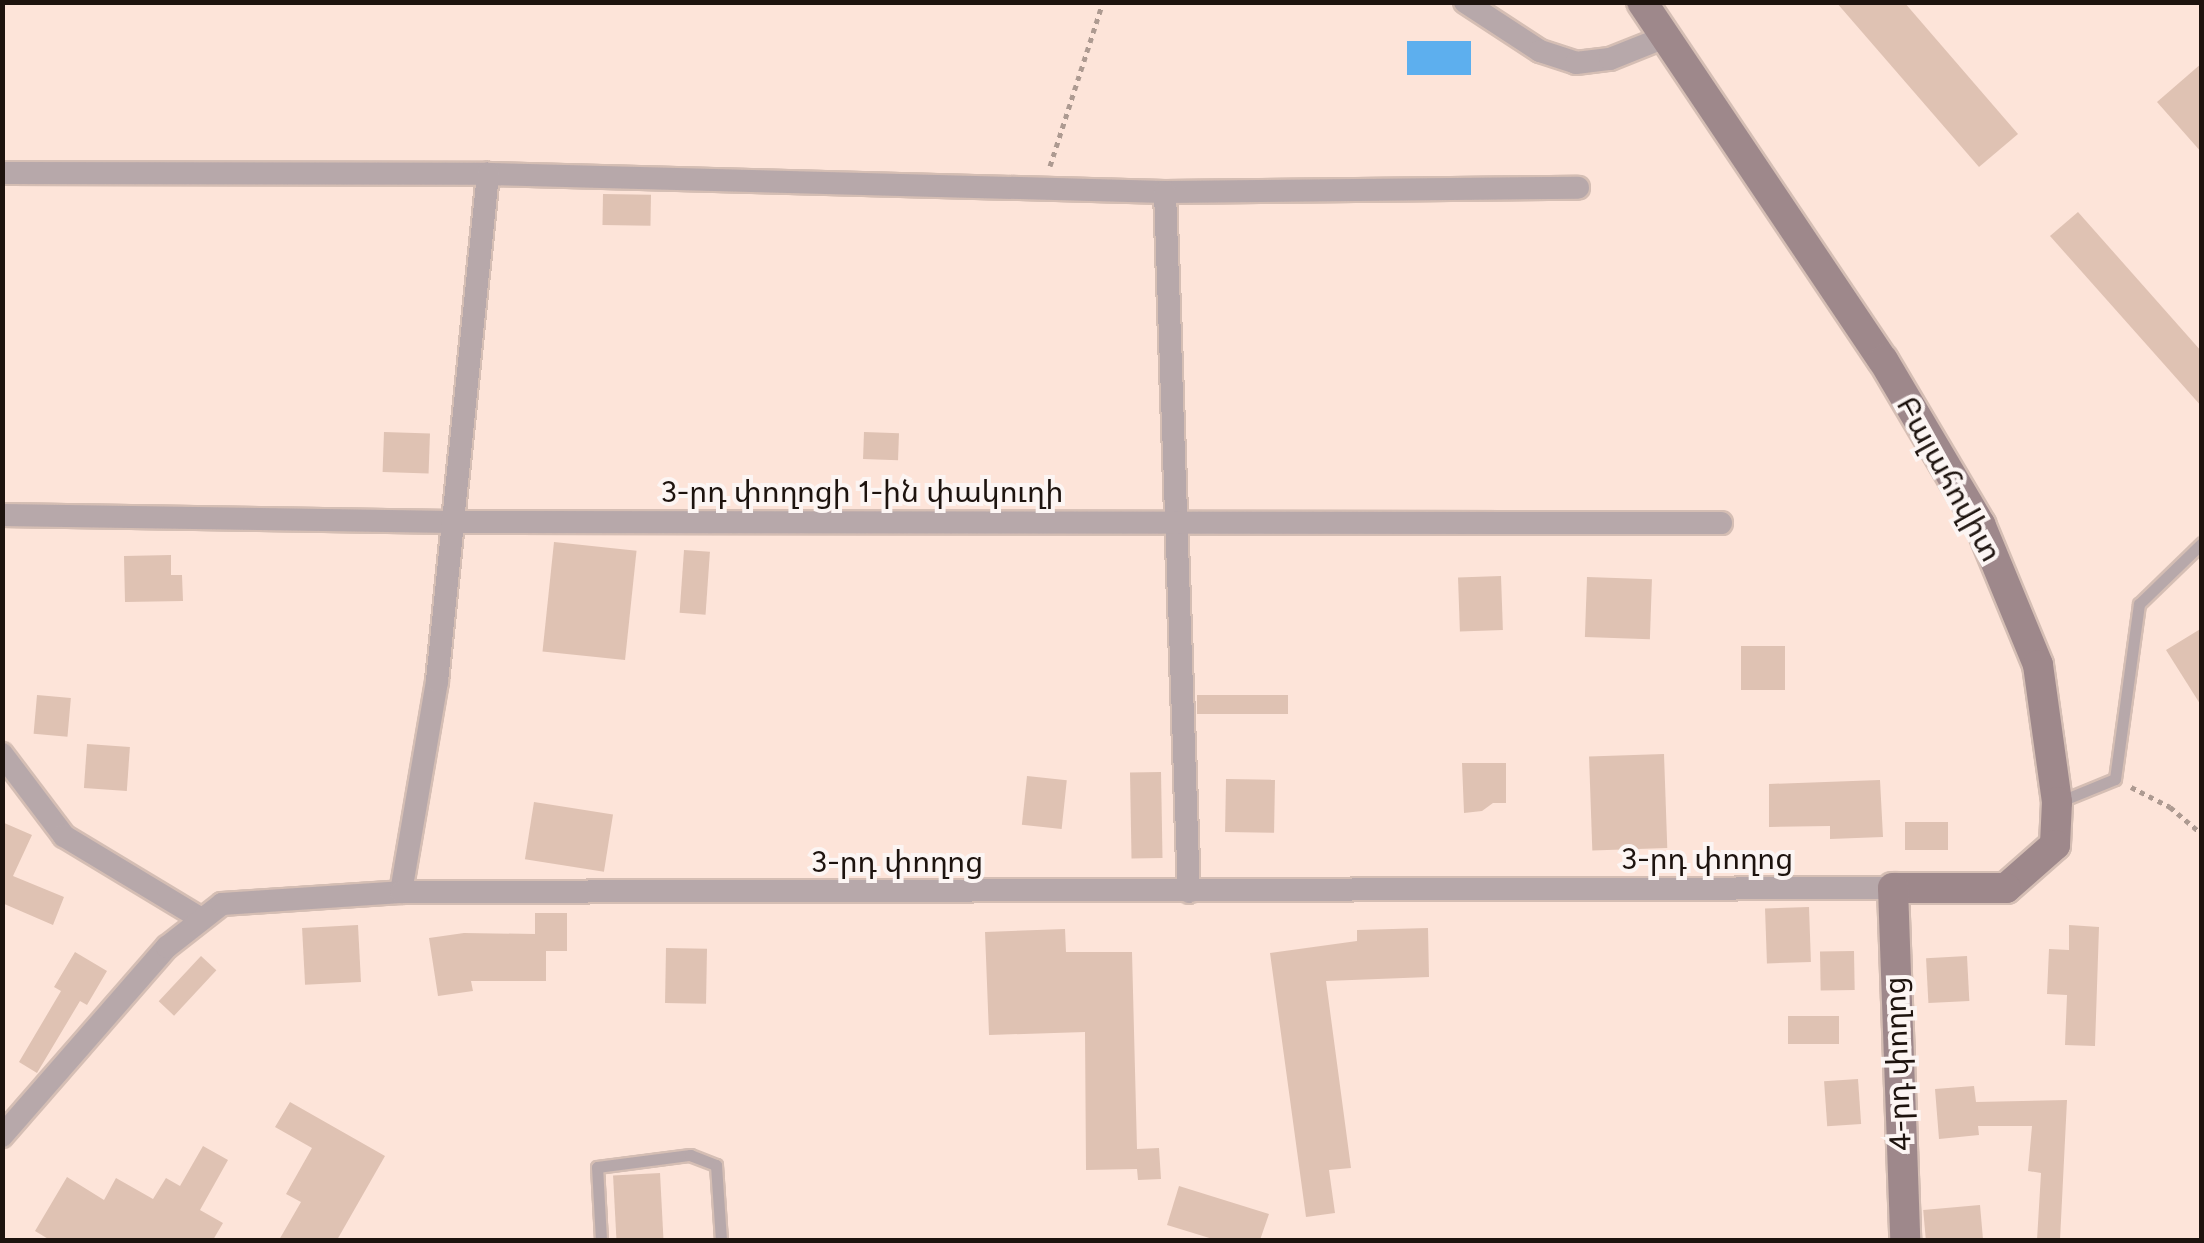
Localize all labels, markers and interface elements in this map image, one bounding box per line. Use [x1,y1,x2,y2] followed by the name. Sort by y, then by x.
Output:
[1889,390,2009,568] street label: Բալահովիտ
[660,474,1064,510] street label: 3-րդ փողոցի 1-ին փակուղի
[1621,841,1793,877] street label: 3-րդ փողոց
[811,844,983,880] street label: 3-րդ փողոց
[1877,976,1919,1152] street label: 4-րդ փողոց

